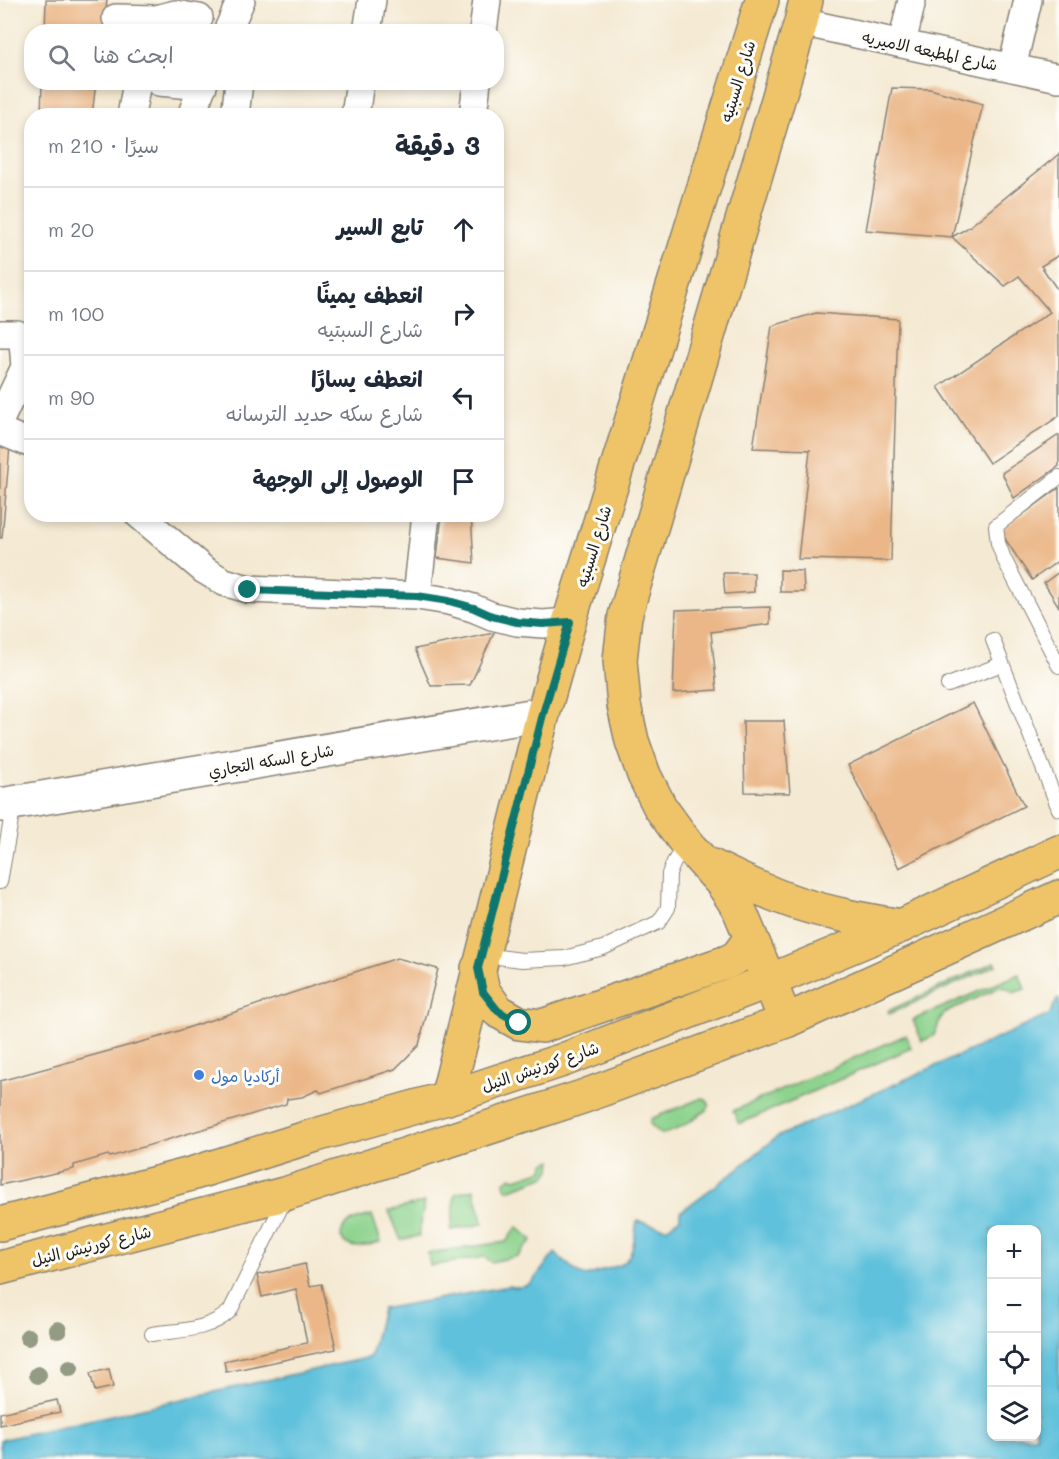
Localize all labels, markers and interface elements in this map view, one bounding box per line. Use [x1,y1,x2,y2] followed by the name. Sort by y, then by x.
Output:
[24,24,504,90] search box
[860,25,1000,77] street label: شارع المطبعه الاميريه
[715,38,761,125] street label: شارع السبتيه
[93,40,174,69] text: ابحث هنا
[45,41,78,74] icon: search
[395,128,480,162] text: 3 دقيقة
[48,132,159,158] text: سيرًا · 210 m
[337,212,423,241] text: تابع السير
[447,213,480,246] icon: ahead
[48,216,94,242] text: 20 m
[317,280,423,309] text: انعطف يمينًا
[447,297,480,330] icon: right
[48,300,104,326] text: 100 m
[318,316,423,342] text: شارع السبتيه
[311,364,423,393] text: انعطف يسارًا
[447,381,480,414] icon: left
[48,384,95,410] text: 90 m
[226,400,423,426] text: شارع سكه حديد الترسانه
[252,464,423,493] text: الوصول إلى الوجهة
[447,465,480,498] icon: arrive
[571,503,617,590] street label: شارع السبتيه
[234,576,260,602] route end
[207,739,336,783] street label: شارع السكه التجاري
[505,1009,531,1035] route start
[478,1036,602,1098] street label: شارع كورنيش النيل
[211,1065,280,1087] place label: أركاديا مول
[192,1068,206,1082] marker: أركاديا مول
[29,1220,154,1272] street label: شارع كورنيش النيل
[987,1225,1041,1441] map controls
[987,1225,1041,1279] button: +
[987,1279,1041,1333] button: −
[987,1333,1041,1387] button: locate
[987,1387,1041,1441] button: layers

